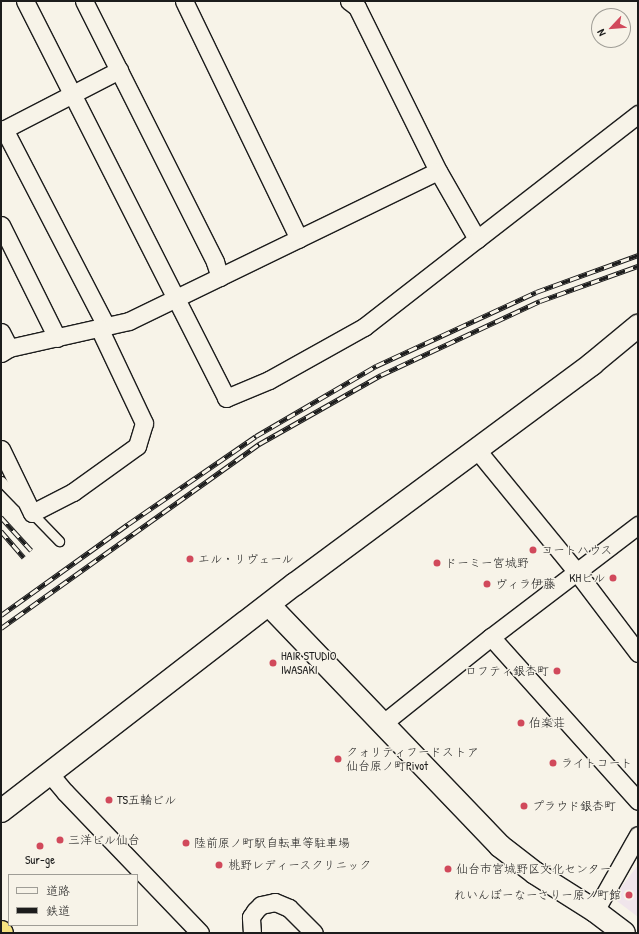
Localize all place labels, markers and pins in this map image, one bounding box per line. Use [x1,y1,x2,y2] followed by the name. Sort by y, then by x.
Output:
[541,543,613,557] place label: コートハウス
[528,545,538,555] marker: コートハウス
[198,552,294,566] place label: エル・リヴェール
[185,554,195,564] marker: エル・リヴェール
[445,556,529,570] place label: ドーミー宮城野
[432,558,442,568] marker: ドーミー宮城野
[569,571,605,585] place label: KHビル
[608,573,618,583] marker: KHビル
[495,577,555,591] place label: ヴィラ伊藤
[482,579,492,589] marker: ヴィラ伊藤
[281,649,336,677] place label: HAIR STUDIO IWASAKI
[268,658,278,668] marker: HAIR STUDIO IWASAKI
[465,664,549,678] place label: ロフティ銀杏町
[552,666,562,676] marker: ロフティ銀杏町
[529,716,565,730] place label: 伯楽荘
[516,718,526,728] marker: 伯楽荘
[346,745,478,773] place label: クォリティフードストア 仙台原ノ町Pivot
[333,754,343,764] marker: クォリティフードストア 仙台原ノ町Pivot
[561,756,633,770] place label: ライトコート
[548,758,558,768] marker: ライトコート
[117,793,176,807] place label: TS五輪ビル
[104,795,114,805] marker: TS五輪ビル
[532,799,616,813] place label: プラウド銀杏町
[519,801,529,811] marker: プラウド銀杏町
[68,833,140,847] place label: 三洋ビル仙台
[55,835,65,845] marker: 三洋ビル仙台
[194,836,350,850] place label: 陸前原ノ町駅自転車等駐車場
[181,838,191,848] marker: 陸前原ノ町駅自転車等駐車場
[35,841,45,851] marker: Sur-ge
[25,853,55,867] place label: Sur-ge
[228,858,372,872] place label: 桃野レディースクリニック
[213,859,225,871] marker: 桃野レディースクリニック
[456,862,612,876] place label: 仙台市宮城野区文化センター
[443,864,453,874] marker: 仙台市宮城野区文化センター
[453,888,621,902] place label: れいんぼーなーさりー原ノ町館
[624,890,634,900] marker: れいんぼーなーさりー原ノ町館

